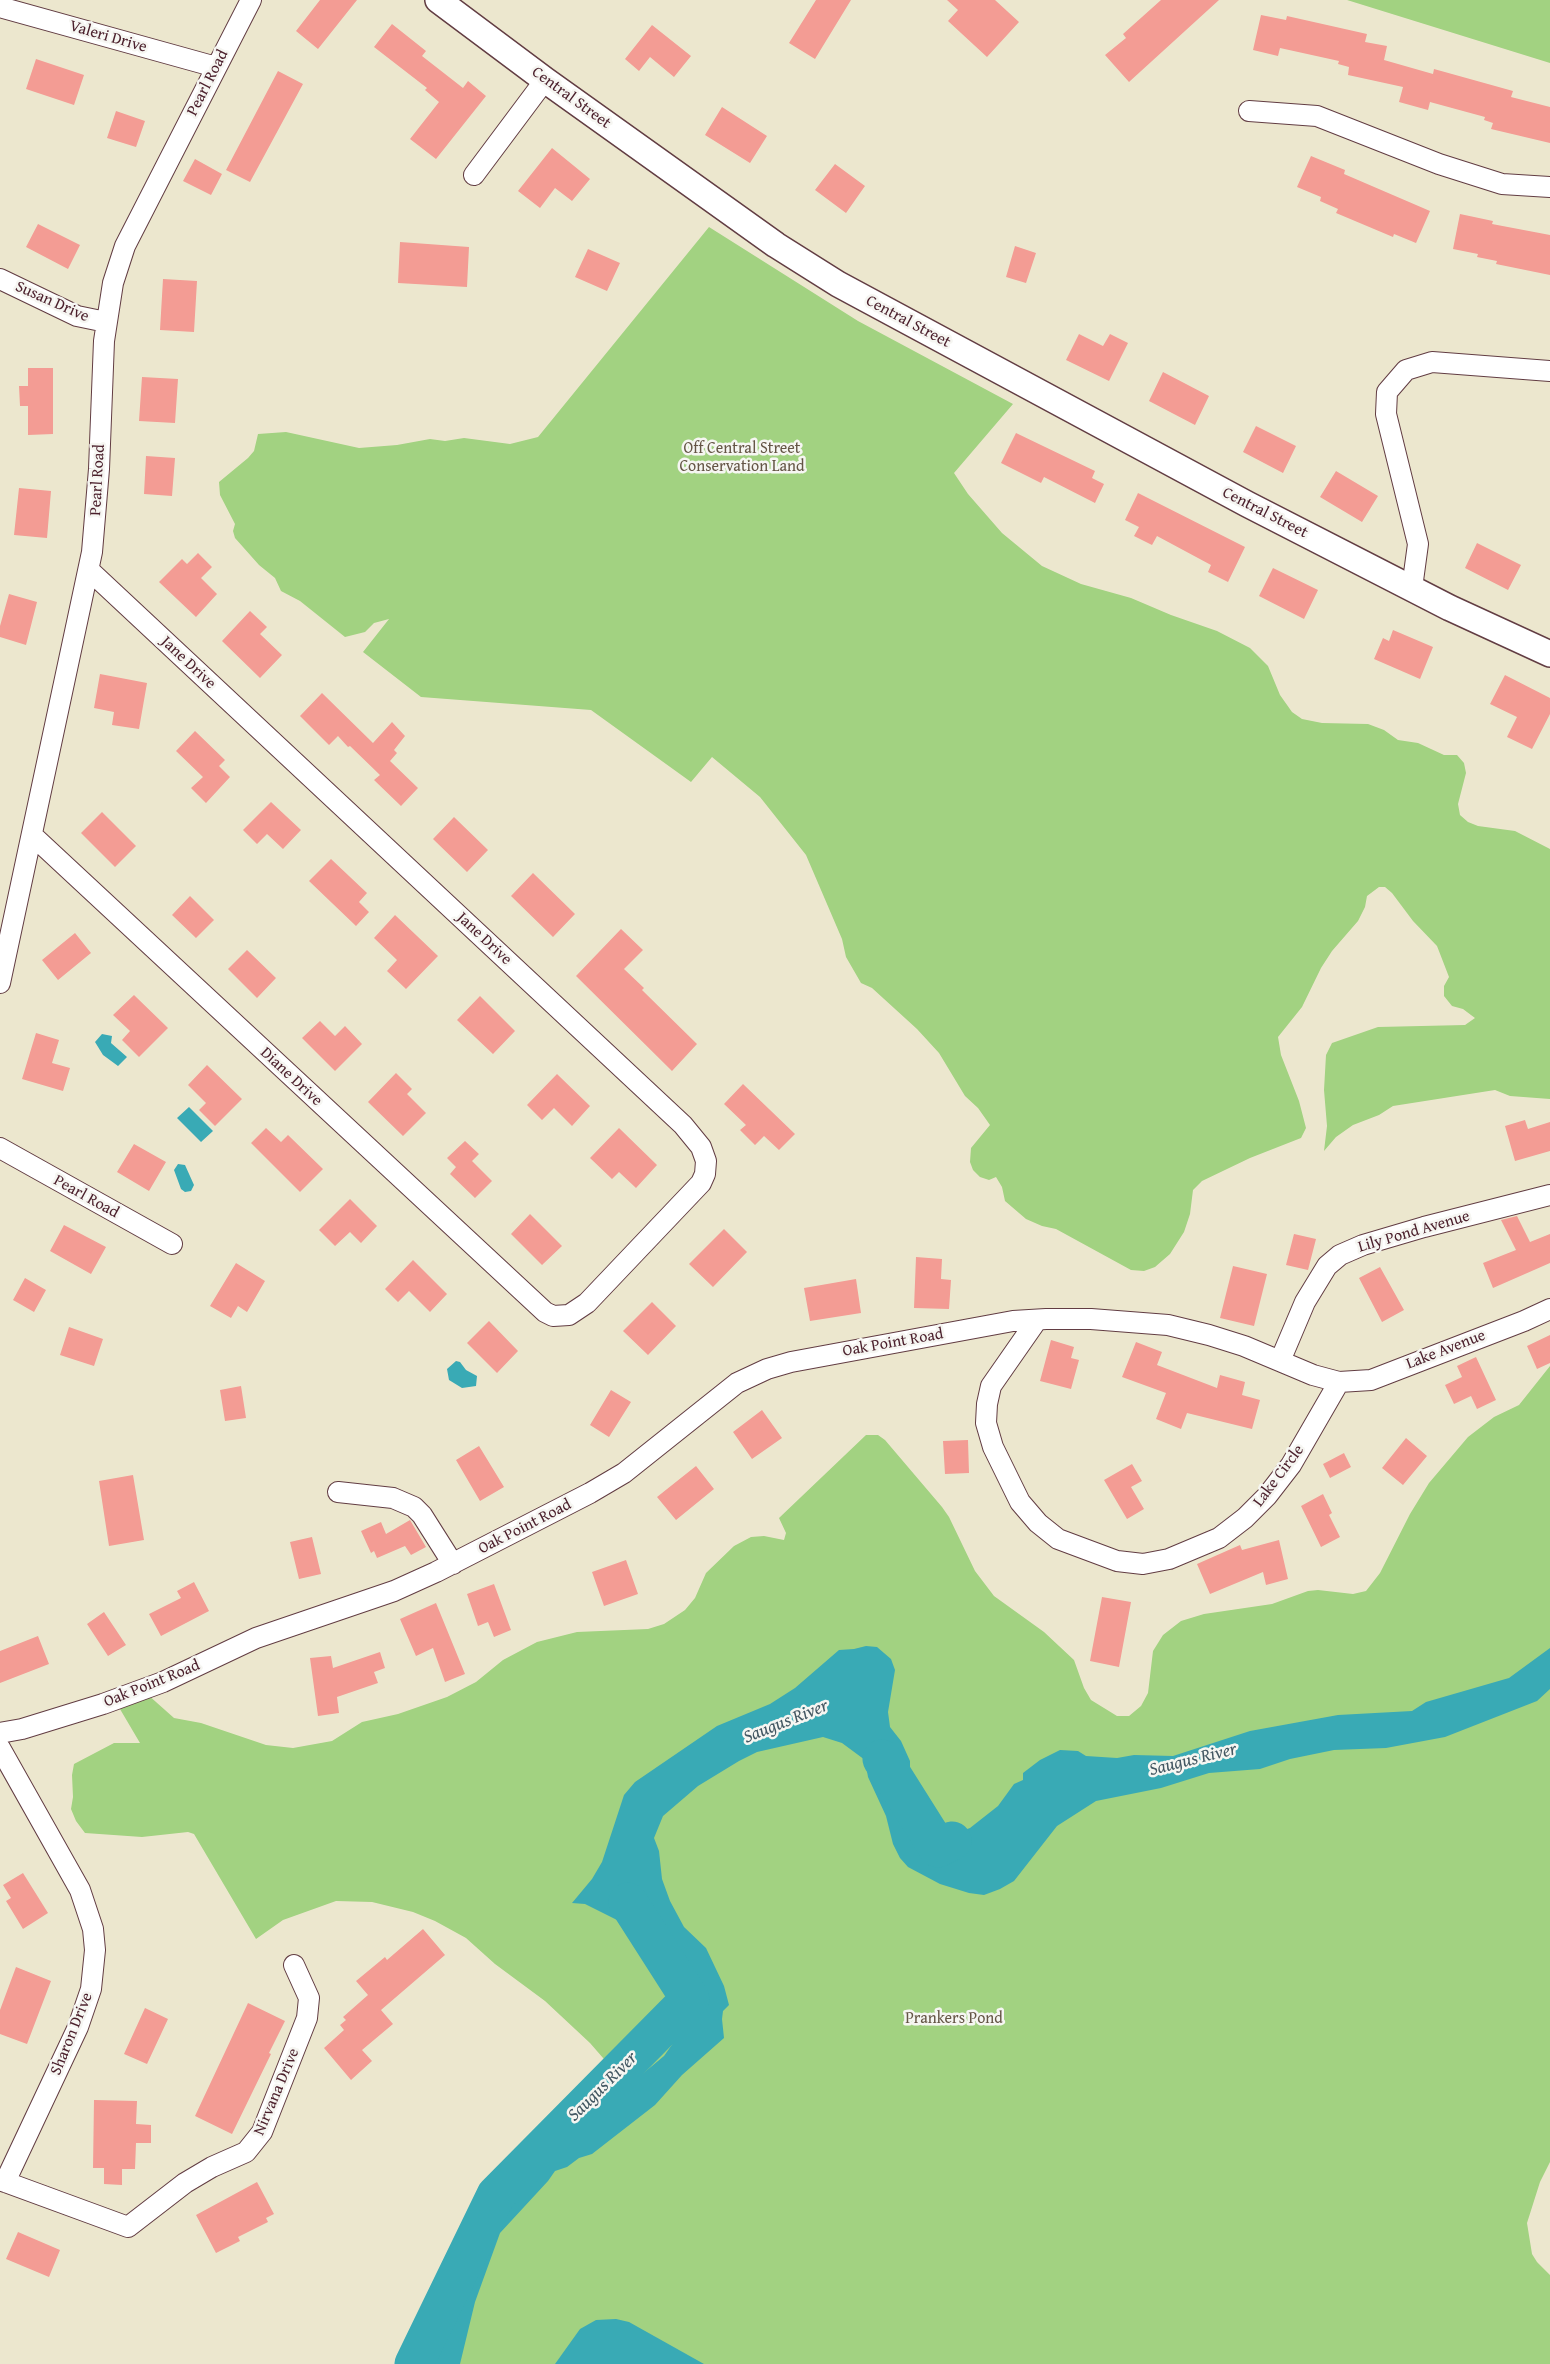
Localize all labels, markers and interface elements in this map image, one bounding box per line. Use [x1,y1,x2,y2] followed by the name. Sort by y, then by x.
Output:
[67,17,149,57] street label: Valeri Drive
[183,47,233,119] street label: Pearl Road
[528,63,614,133] street label: Central Street
[12,277,92,327] street label: Susan Drive
[862,292,954,352] street label: Central Street
[679,439,805,477] park label: Off Central Street Conservation Land
[87,444,109,516] street label: Pearl Road
[1219,483,1311,543] street label: Central Street
[156,633,220,693] street label: Jane Drive
[452,909,516,969] street label: Jane Drive
[256,1043,326,1111] street label: Diane Drive
[50,1171,122,1223] street label: Pearl Road
[1356,1207,1472,1257] street label: Lily Pond Avenue
[841,1325,945,1361] street label: Oak Point Road
[1404,1326,1488,1374] street label: Lake Avenue
[1249,1441,1309,1511] street label: Lake Circle
[475,1495,575,1559] street label: Oak Point Road
[101,1656,203,1712] street label: Oak Point Road
[741,1695,831,1749] water label: Saugus River
[1147,1739,1239,1781] water label: Saugus River
[47,1990,97,2078] street label: Sharon Drive
[905,2009,1003,2029] park label: Prankers Pond
[250,2046,304,2138] street label: Nirvana Drive
[564,2048,642,2126] water label: Saugus River

